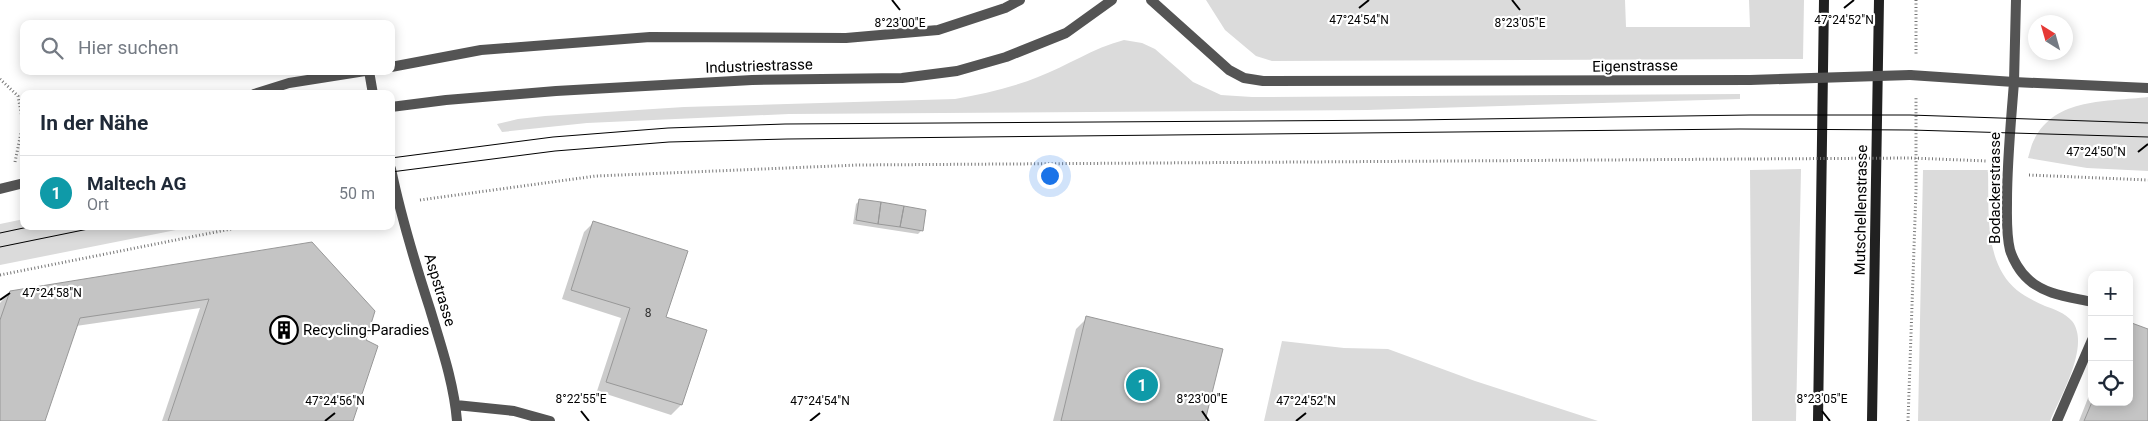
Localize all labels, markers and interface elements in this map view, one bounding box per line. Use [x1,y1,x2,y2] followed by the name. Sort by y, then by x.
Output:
[1329,13,1389,27] text: 47°24'54"N
[1814,13,1874,27] text: 47°24'52"N
[2028,15,2073,60] north arrow
[875,16,926,30] text: 8°23'00"E
[1495,16,1546,30] text: 8°23'05"E
[20,20,395,75] search box
[38,34,66,62] icon: search
[78,36,179,59] text: Hier suchen
[705,55,813,77] street label: Industriestrasse
[1592,56,1678,76] street label: Eigenstrasse
[40,111,148,135] text: In der Nähe
[1986,132,2004,244] street label: Bodackerstrasse
[1851,144,1871,275] street label: Mutschellenstrasse
[2066,145,2126,159] text: 47°24'50"N
[1037,163,1063,189] your location
[87,172,186,195] text: Maltech AG
[51,184,61,203] text: 1
[339,184,375,203] text: 50 m
[87,195,109,214] text: Ort
[420,252,460,329] street label: Aspstrasse
[2088,271,2133,406] map controls
[2088,271,2133,316] button: +
[22,286,82,300] text: 47°24'58"N
[645,306,652,320] house number: 8
[269,315,299,345] building icon: Recycling-Paradies
[2088,316,2133,361] button: −
[303,321,429,339] place label: Recycling-Paradies
[2088,361,2133,406] button: locate
[1126,366,1158,404] pin: 1
[556,392,607,406] text: 8°22'55"E
[1177,392,1228,406] text: 8°23'00"E
[1797,392,1848,406] text: 8°23'05"E
[305,394,365,408] text: 47°24'56"N
[790,394,850,408] text: 47°24'54"N
[1276,394,1336,408] text: 47°24'52"N

